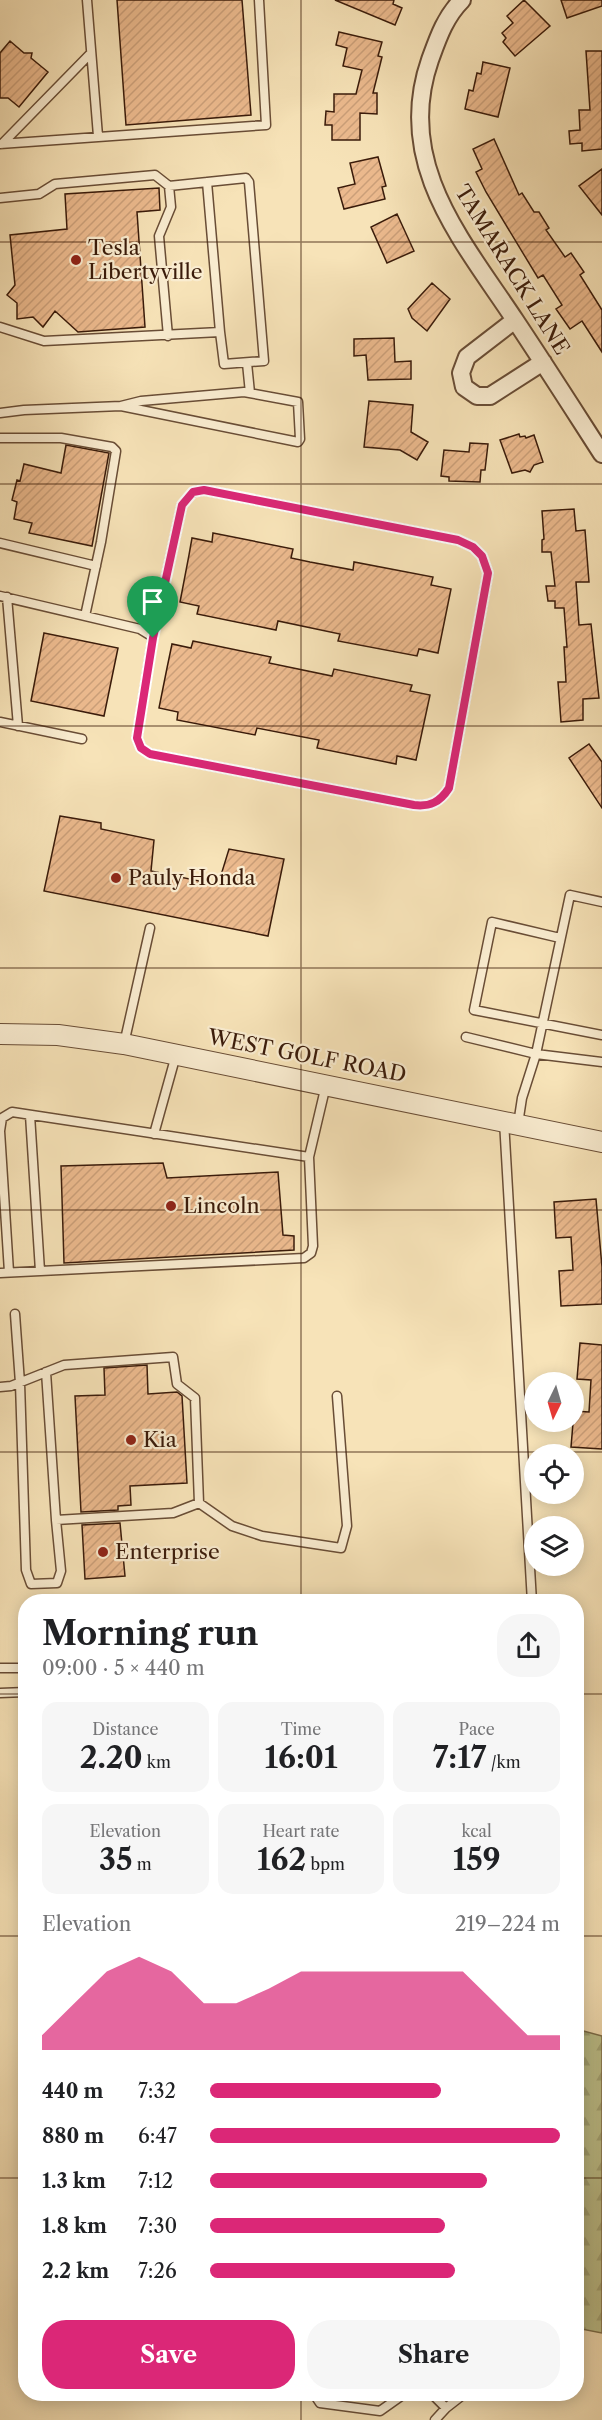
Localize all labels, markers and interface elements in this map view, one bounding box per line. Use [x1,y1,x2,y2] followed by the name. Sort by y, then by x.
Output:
[450,180,575,359] street label: TAMARACK LANE
[88,235,203,284] place label: Tesla Libertyville
[69,253,83,267] marker: Tesla Libertyville
[127,576,178,638] pin
[136,585,169,618] icon: arrive
[128,865,257,890] place label: Pauly Honda
[109,871,123,885] marker: Pauly Honda
[205,1024,409,1087] street label: WEST GOLF ROAD
[183,1193,260,1218] place label: Lincoln
[164,1199,178,1213] marker: Lincoln
[524,1372,584,1432] north arrow
[524,1372,584,1576] map controls
[143,1427,178,1452] place label: Kia
[124,1433,138,1447] marker: Kia
[524,1444,584,1504] button: locate
[524,1516,584,1576] button: layers
[115,1539,220,1564] place label: Enterprise
[96,1545,110,1559] marker: Enterprise
[42,1613,258,1654] text: Morning run
[497,1614,560,1677] button: share
[42,1656,205,1680] text: 09:00 · 5 × 440 m
[92,1719,158,1739] text: Distance
[281,1719,321,1739] text: Time
[459,1719,495,1739] text: Pace
[80,1739,143,1776] text: 2.20
[265,1739,337,1776] text: 16:01
[433,1739,486,1776] text: 7:17
[143,1752,171,1772] text: km
[486,1752,521,1772] text: /km
[90,1821,161,1841] text: Elevation
[262,1821,340,1841] text: Heart rate
[462,1821,492,1841] text: kcal
[99,1841,133,1878] text: 35
[257,1841,306,1878] text: 162
[453,1841,501,1878] text: 159
[133,1854,152,1874] text: m
[306,1854,345,1874] text: bpm
[42,1912,131,1936] text: Elevation
[455,1912,560,1936] text: 219–224 m
[42,2079,103,2103] text: 440 m
[138,2079,176,2103] text: 7:32
[42,2124,104,2148] text: 880 m
[138,2124,177,2148] text: 6:47
[42,2169,106,2193] text: 1.3 km
[138,2169,173,2193] text: 7:12
[42,2214,107,2238] text: 1.8 km
[138,2214,177,2238] text: 7:30
[42,2259,109,2283] text: 2.2 km
[138,2259,177,2283] text: 7:26
[42,2320,295,2389] button: Save
[307,2320,560,2389] button: Share

